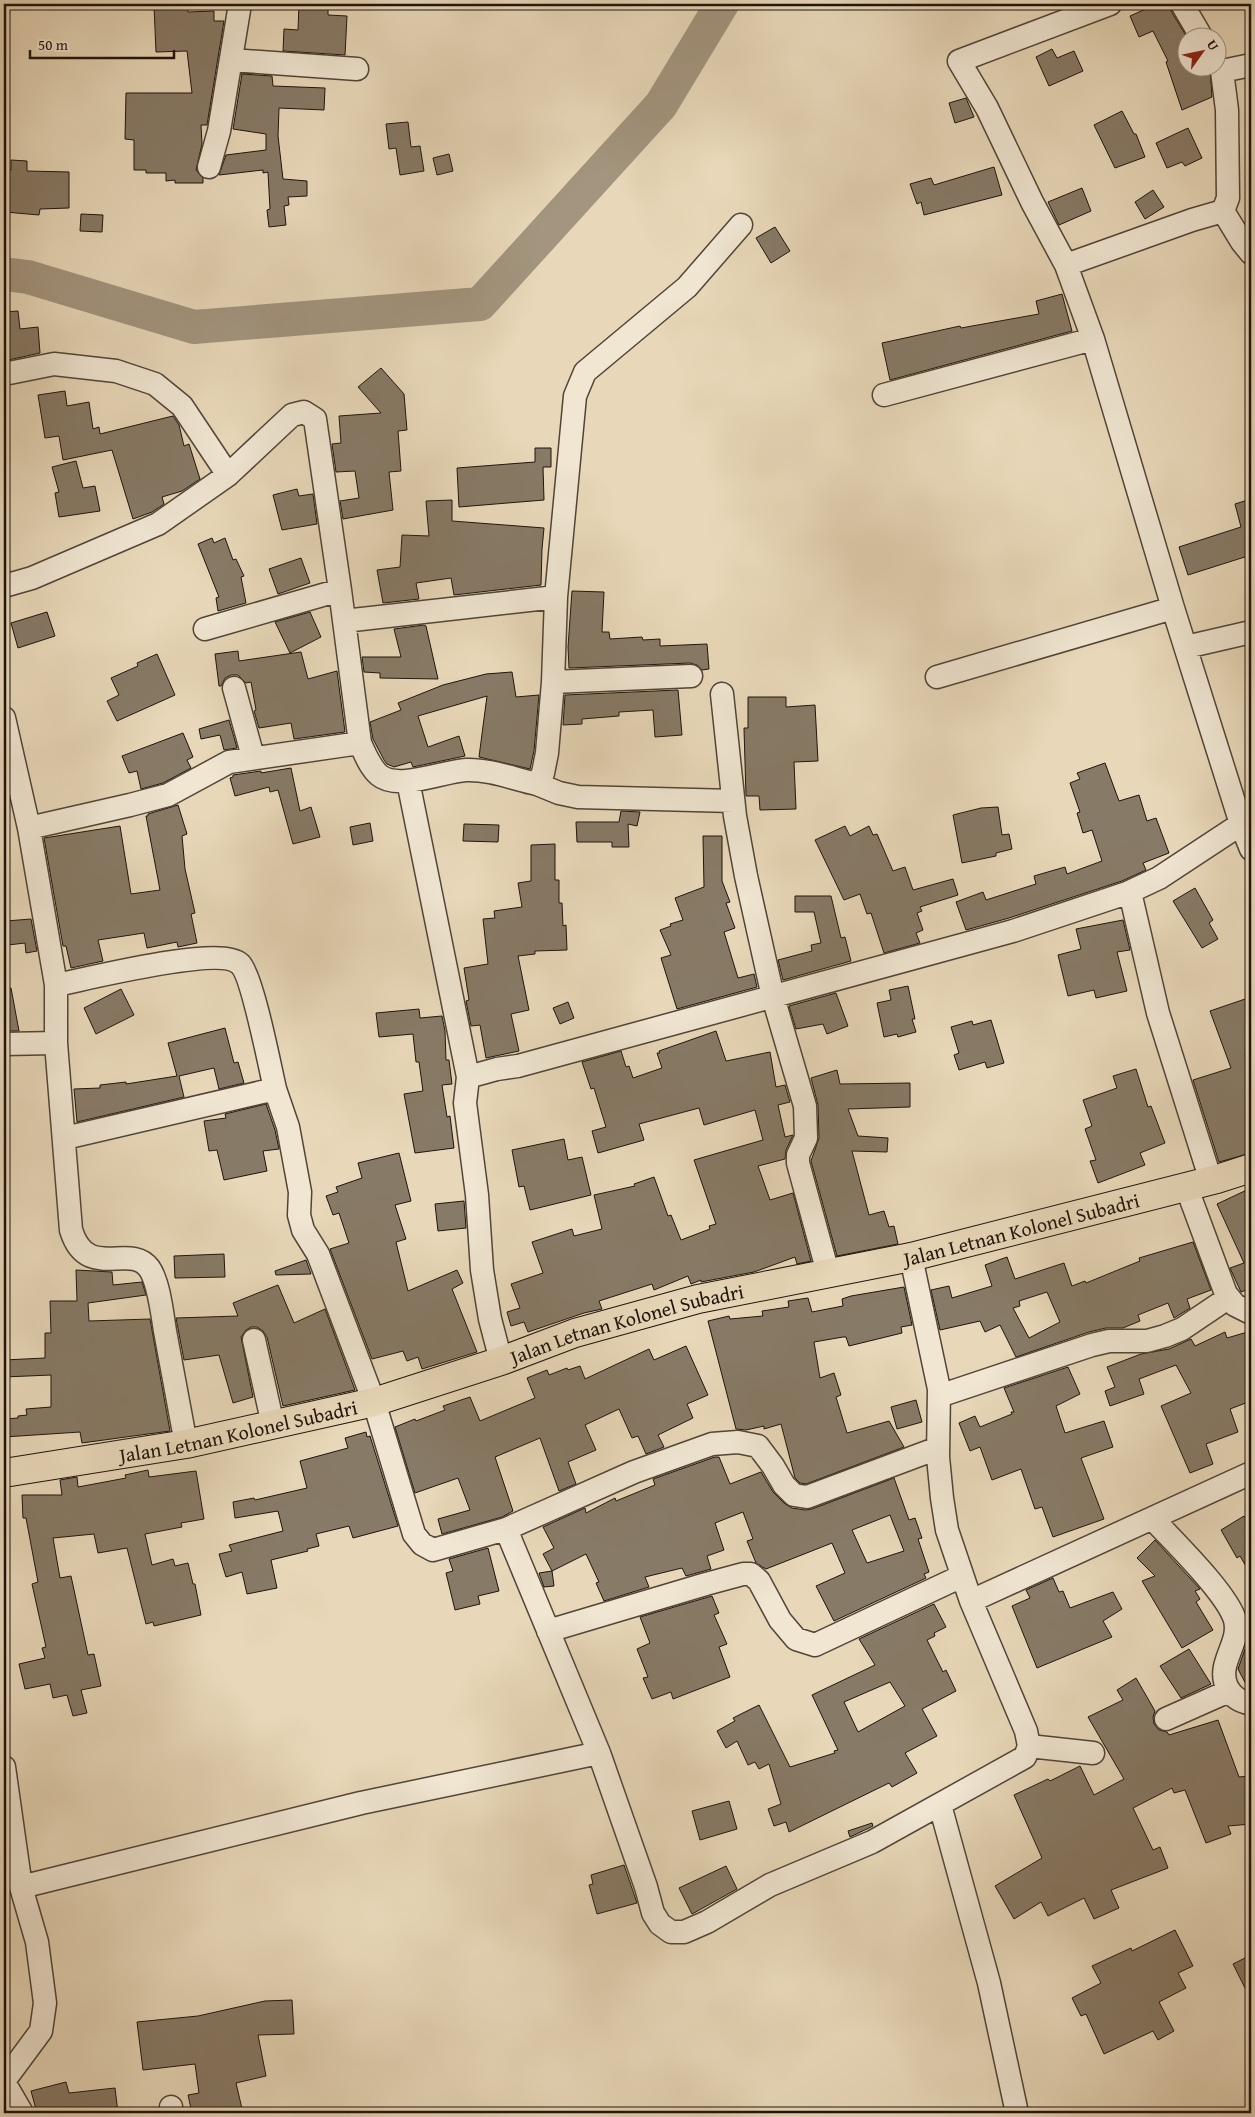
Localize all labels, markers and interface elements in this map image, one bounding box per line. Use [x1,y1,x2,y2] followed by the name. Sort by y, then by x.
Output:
[30,28,174,60] scale bar
[1178,28,1228,78] north arrow
[38,34,69,55] text: 50 m
[1202,36,1224,55] text: U
[898,1185,1143,1273] street label: Jalan Letnan Kolonel Subadri
[503,1276,746,1372] street label: Jalan Letnan Kolonel Subadri
[114,1392,360,1469] street label: Jalan Letnan Kolonel Subadri

